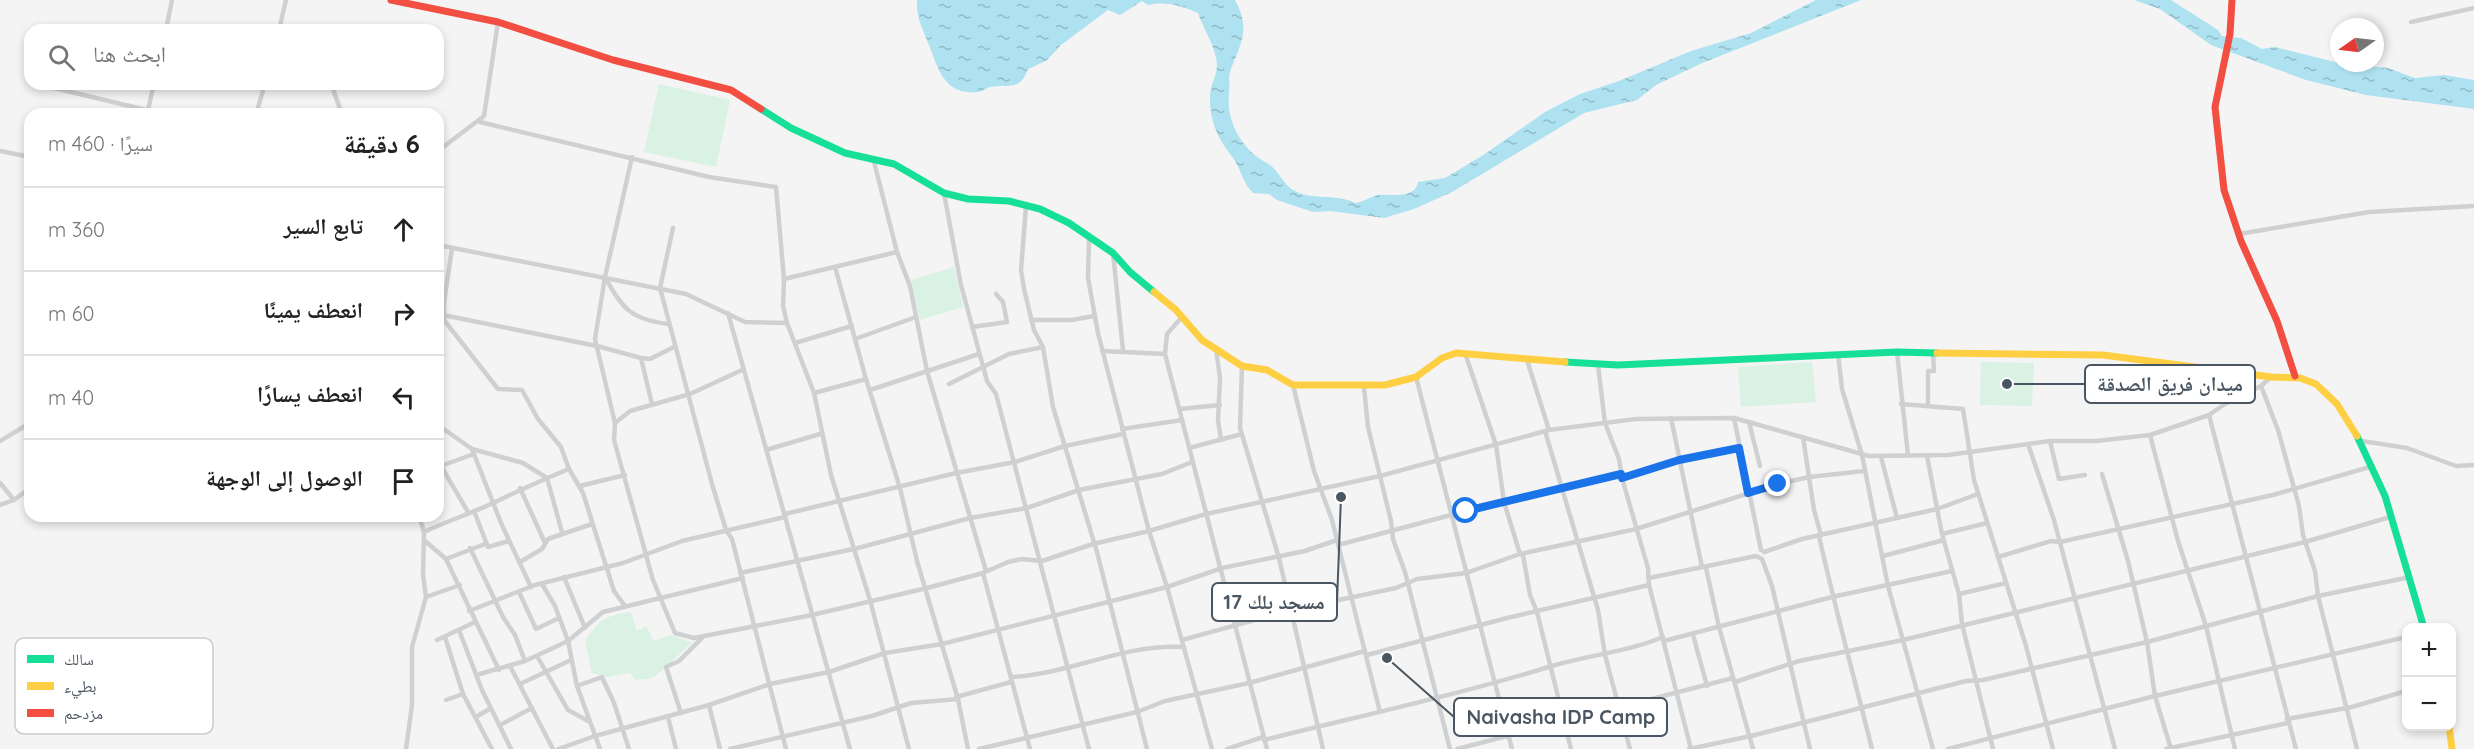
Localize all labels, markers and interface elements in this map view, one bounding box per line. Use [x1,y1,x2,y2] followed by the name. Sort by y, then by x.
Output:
[2330,18,2384,72] north arrow
[24,24,444,90] search box
[93,40,166,68] text: ابحث هنا
[45,41,78,74] icon: search
[344,127,420,160] text: 6 دقيقة
[48,131,153,156] text: سيرًا · 460 m
[283,212,363,240] text: تابع السير
[387,213,420,246] icon: ahead
[48,217,105,242] text: 360 m
[264,296,363,324] text: انعطف يمينًا
[387,297,420,330] icon: right
[48,301,94,326] text: 60 m
[2085,365,2255,403] callout: ميدان فريق الصدقة
[2097,371,2243,397] text: ميدان فريق الصدقة
[257,380,363,408] text: انعطف يسارًا
[387,381,420,414] icon: left
[48,385,94,410] text: 40 m
[206,464,363,492] text: الوصول إلى الوجهة
[387,465,420,498] icon: arrive
[1764,470,1790,496] route end
[1452,497,1478,523] route start
[1212,583,1337,621] callout: مسجد بلك 17
[1223,589,1325,614] text: مسجد بلك 17
[2402,623,2456,731] map controls
[2402,623,2456,677] button: +
[15,638,213,734] legend
[64,649,94,669] text: سالك
[64,676,96,699] text: بطيء
[2402,677,2456,731] button: −
[1454,698,1667,736] callout: Naivasha IDP Camp
[64,703,103,724] text: مزدحم
[1467,704,1655,729] text: Naivasha IDP Camp

